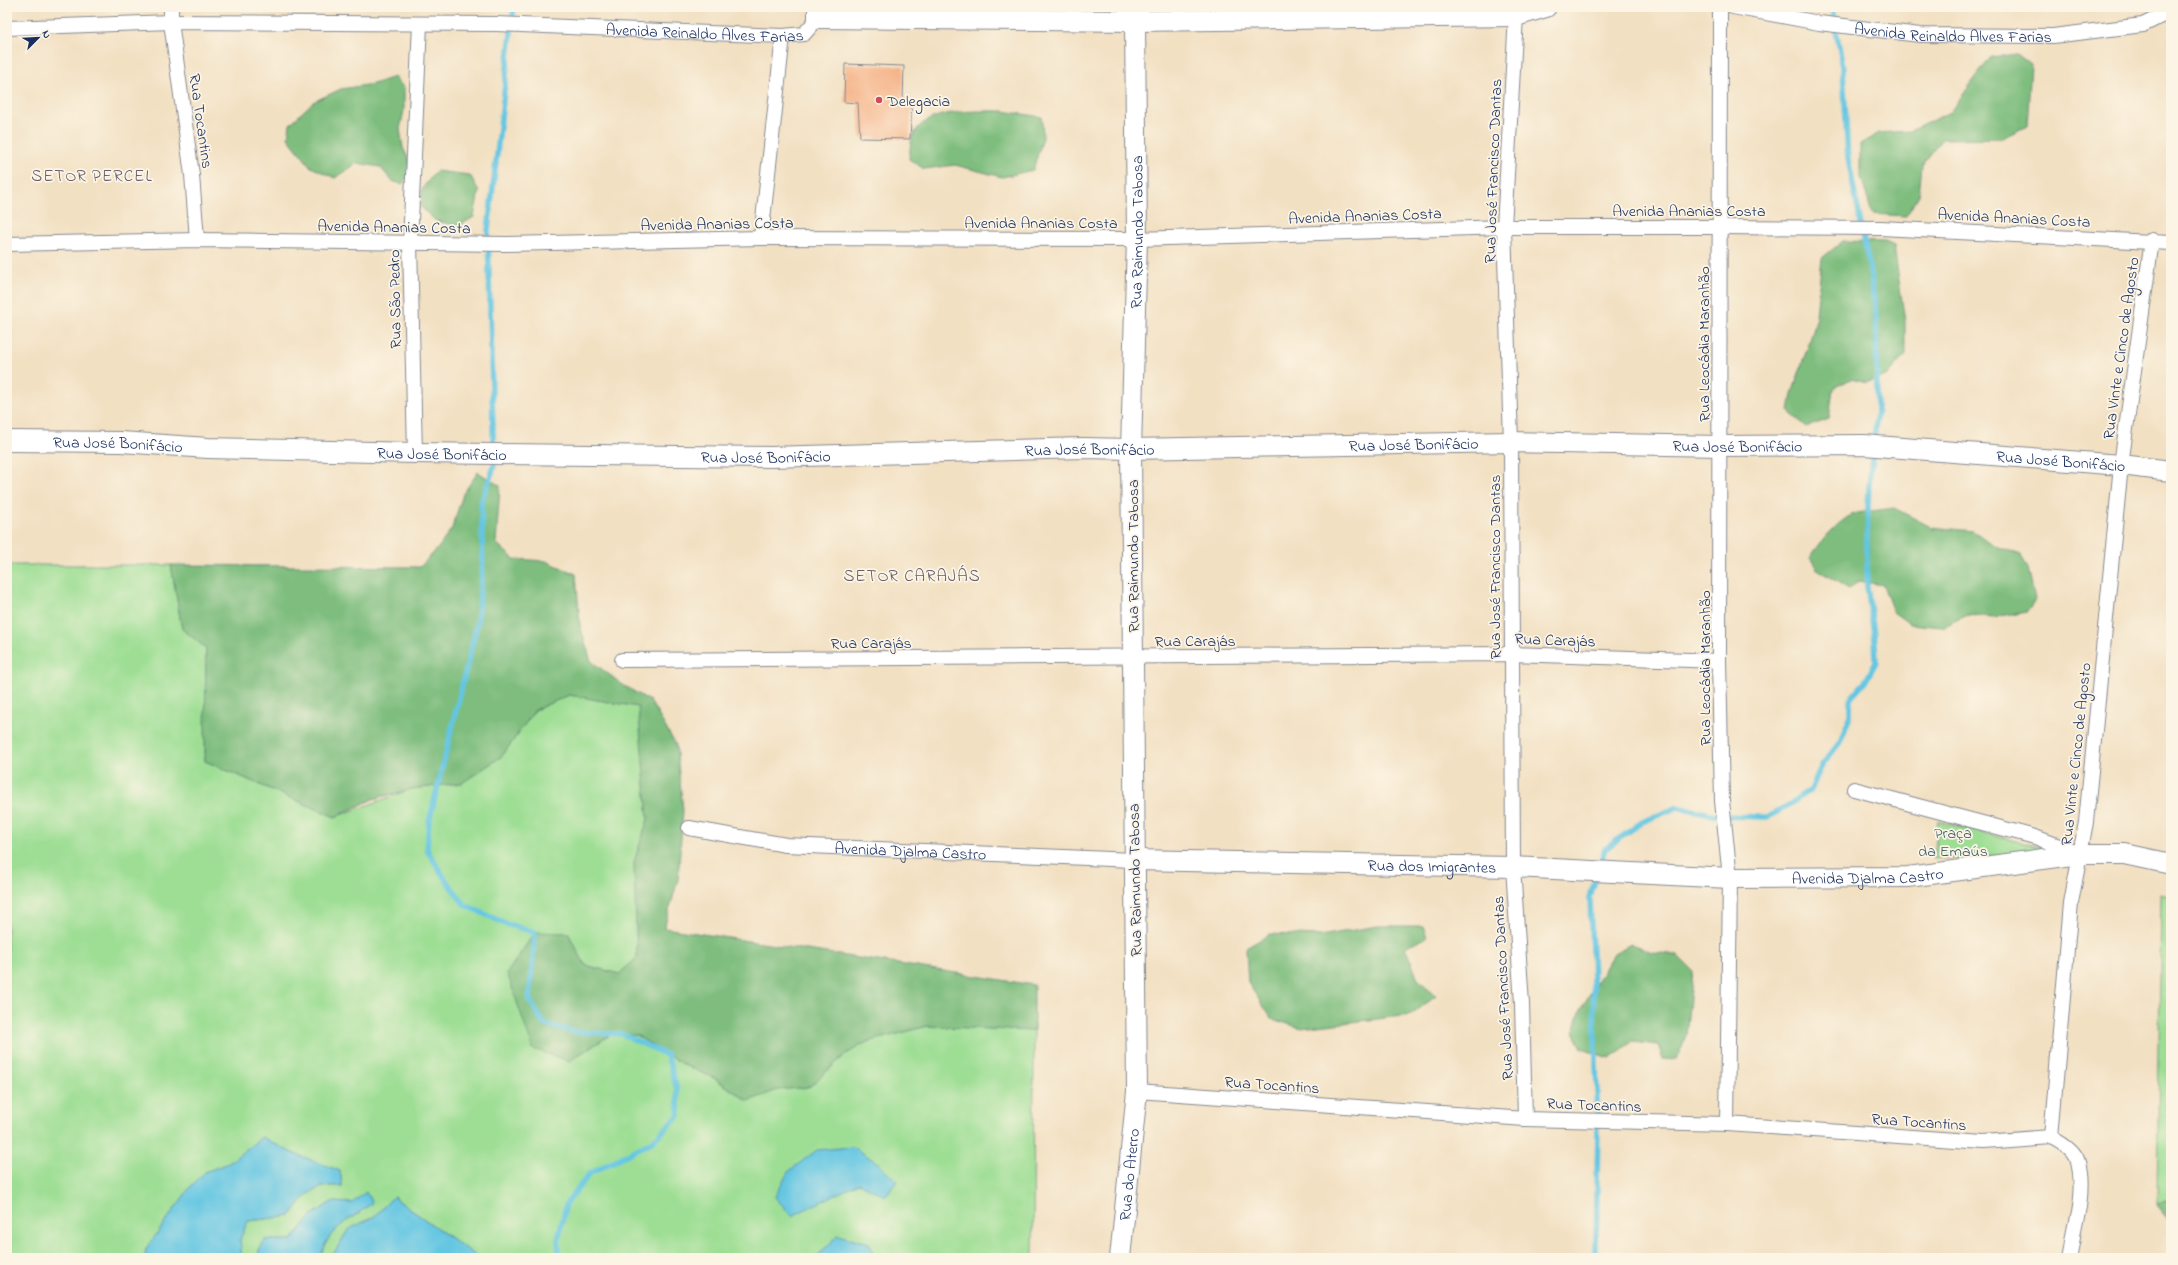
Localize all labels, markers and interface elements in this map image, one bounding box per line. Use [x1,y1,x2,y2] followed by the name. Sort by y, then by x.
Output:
[1853,17,2052,50] street label: Avenida Reinaldo Alves Farias
[18,18,58,58] north arrow
[605,19,805,50] street label: Avenida Reinaldo Alves Farias
[37,28,55,41] text: N
[181,72,219,170] street label: Rua Tocantins
[1479,78,1509,264] street label: Rua José Francisco Dantas
[886,90,950,114] place label: Delegacia
[874,95,884,105] marker: Delegacia
[1125,155,1151,309] street label: Rua Raimundo Tabosa
[31,164,153,189] district label: SETOR PERCEL
[1612,200,1766,224] street label: Avenida Ananias Costa
[1288,202,1442,232] street label: Avenida Ananias Costa
[1937,203,2091,235] street label: Avenida Ananias Costa
[640,212,794,238] street label: Avenida Ananias Costa
[964,212,1118,236] street label: Avenida Ananias Costa
[317,215,471,241] street label: Avenida Ananias Costa
[383,249,409,349] street label: Rua São Pedro
[2097,256,2147,441] street label: Rua Vinte e Cinco de Agosto
[1693,266,1717,422] street label: Rua Leocádia Maranhão
[53,431,183,460] street label: Rua José Bonifácio
[1348,433,1479,459] street label: Rua José Bonifácio
[1672,435,1802,460] street label: Rua José Bonifácio
[1024,438,1155,464] street label: Rua José Bonifácio
[376,442,507,468] street label: Rua José Bonifácio
[701,445,831,471] street label: Rua José Bonifácio
[1995,445,2127,479] street label: Rua José Bonifácio
[1484,475,1508,659] street label: Rua José Francisco Dantas
[1122,479,1146,633] street label: Rua Raimundo Tabosa
[843,564,981,589] district label: SETOR CARAJÁS
[1694,590,1718,746] street label: Rua Leocádia Maranhão
[1514,628,1596,654] street label: Rua Carajás
[1154,630,1236,654] street label: Rua Carajás
[830,632,912,656] street label: Rua Carajás
[2055,662,2099,847] street label: Rua Vinte e Cinco de Agosto
[1123,803,1149,957] street label: Rua Raimundo Tabosa
[1918,822,1988,864] park label: Praça da Emaús
[834,837,987,868] street label: Avenida Djalma Castro
[1367,854,1496,881] street label: Rua dos Imigrantes
[1792,862,1945,892] street label: Avenida Djalma Castro
[1487,895,1521,1081] street label: Rua José Francisco Dantas
[1223,1071,1320,1101] street label: Rua Tocantins
[1546,1092,1642,1120] street label: Rua Tocantins
[1870,1108,1967,1138] street label: Rua Tocantins
[1114,1127,1147,1222] street label: Rua do Aterro

